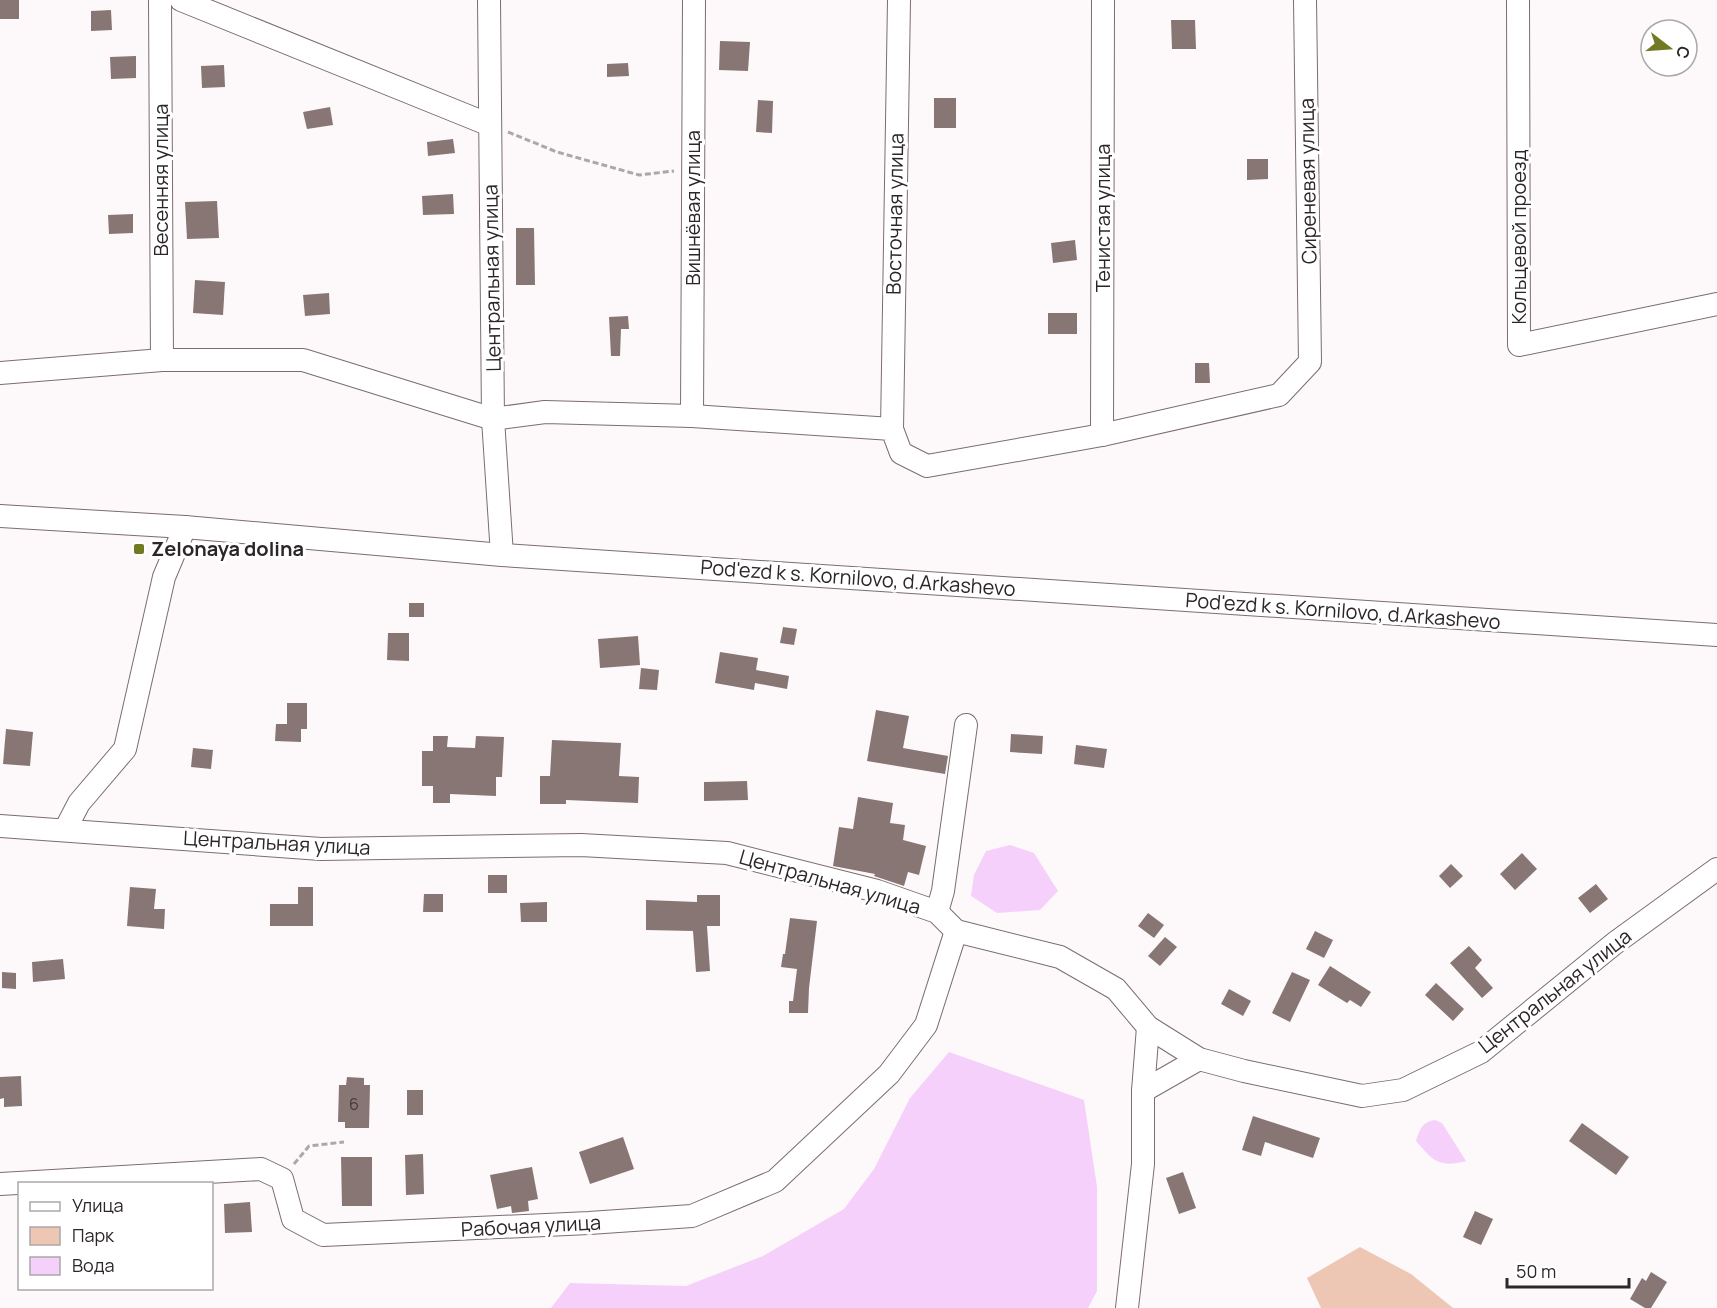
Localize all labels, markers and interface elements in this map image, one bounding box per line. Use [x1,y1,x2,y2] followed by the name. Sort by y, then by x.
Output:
[1639,18,1699,78] north arrow
[1671,44,1696,61] text: С
[1293,98,1322,264] street label: Сиреневая улица
[147,104,174,256] street label: Весенняя улица
[679,130,706,286] street label: Вишнёвая улица
[880,133,909,295] street label: Восточная улица
[1089,144,1116,292] street label: Тенистая улица
[1505,149,1532,325] street label: Кольцевой проезд
[476,184,507,372] street label: Центральная улица
[151,535,304,562] place label: Zelonaya dolina
[132,542,146,556] marker: Zelonaya dolina
[700,553,1017,602] street label: Pod'ezd k s. Kornilovo, d.Arkashevo
[1185,586,1502,635] street label: Pod'ezd k s. Kornilovo, d.Arkashevo
[183,824,371,861] street label: Центральная улица
[736,843,924,920] street label: Центральная улица
[1473,922,1637,1059] street label: Центральная улица
[349,1093,359,1115] house number: 6
[18,1182,213,1290] legend
[72,1193,124,1217] text: Улица
[460,1208,602,1243] street label: Рабочая улица
[72,1223,115,1247] text: Парк
[1507,1251,1628,1289] scale bar
[72,1253,114,1277] text: Вода
[1516,1259,1556,1283] text: 50 m

